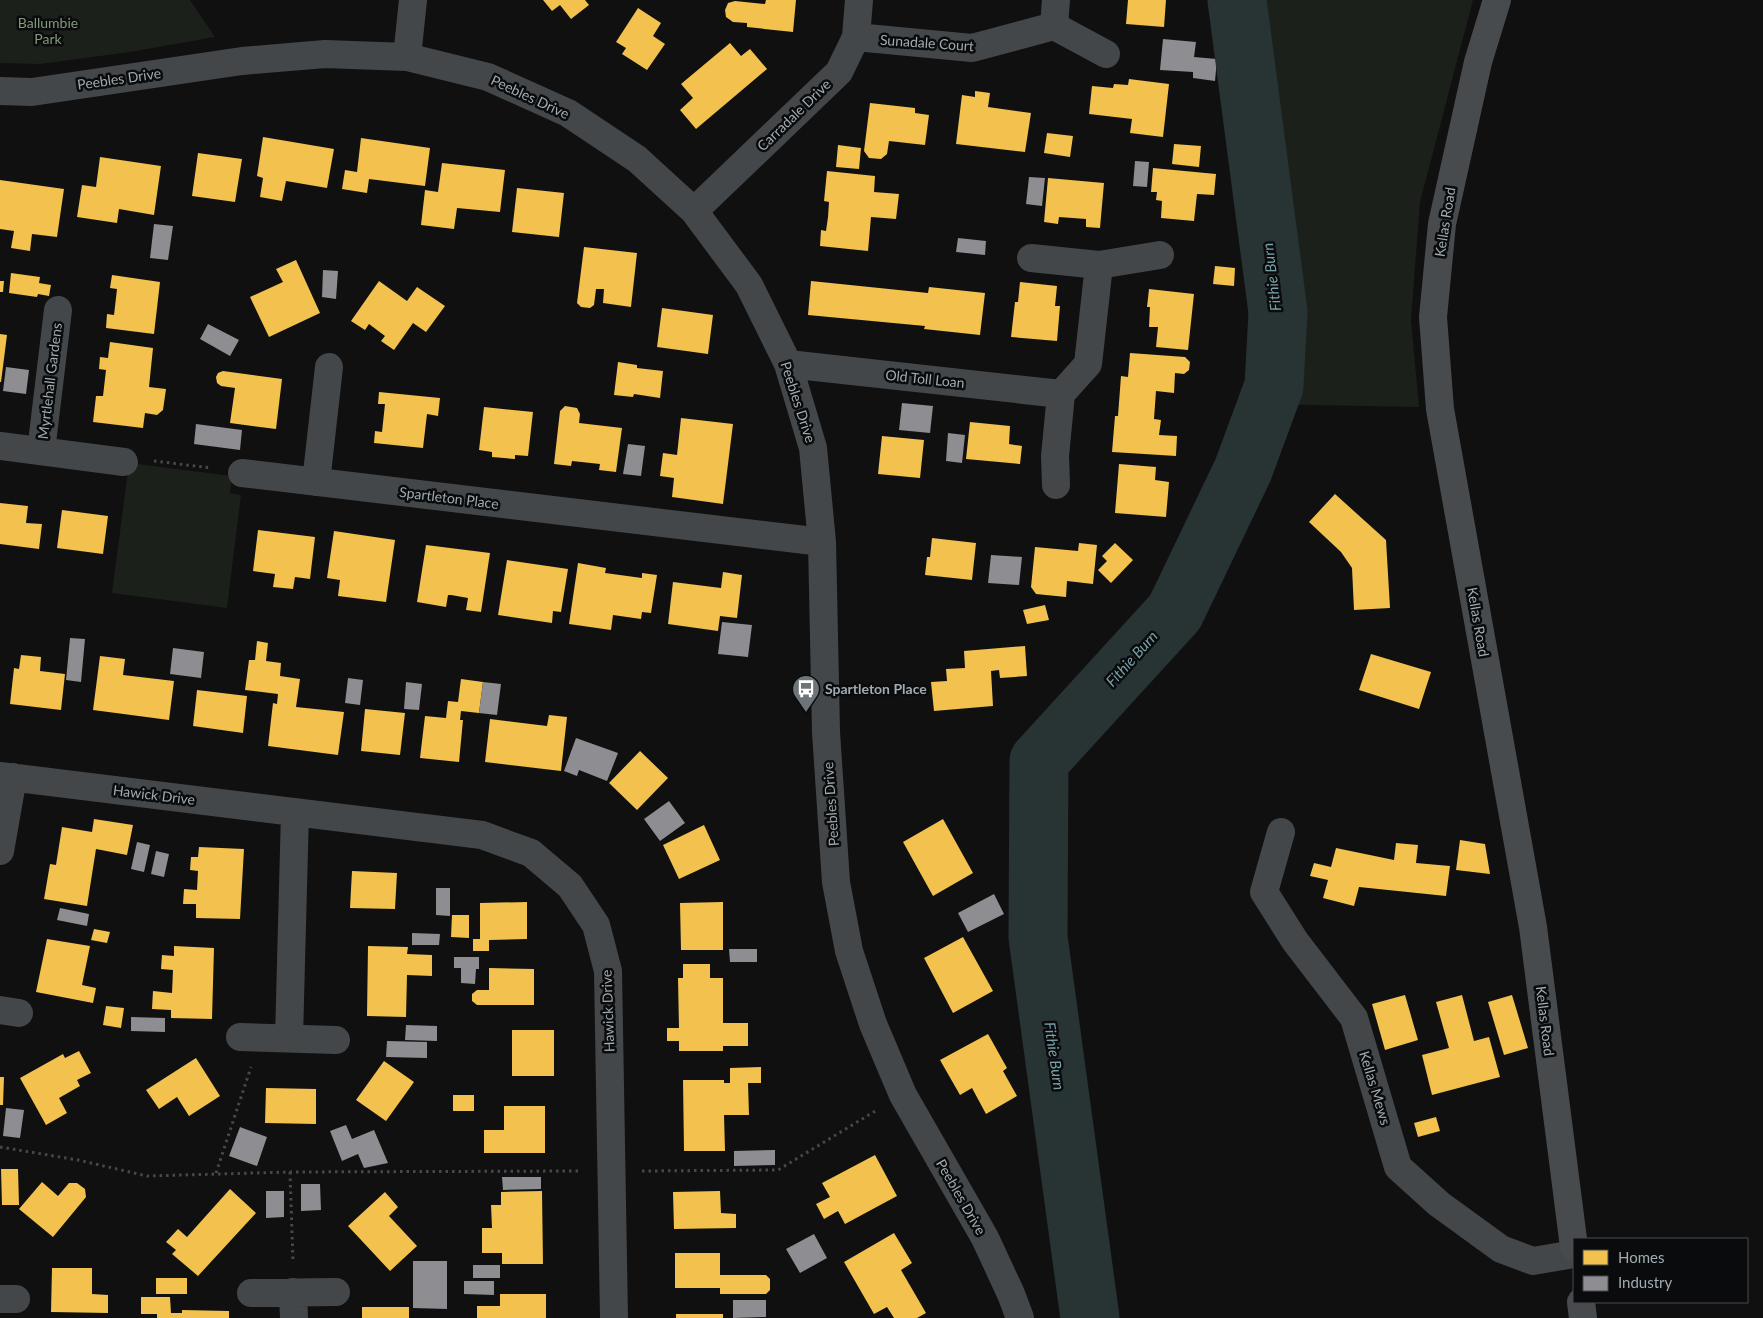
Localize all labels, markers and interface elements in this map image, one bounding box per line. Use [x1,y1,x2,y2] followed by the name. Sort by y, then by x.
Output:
[18,14,78,47] park label: Ballumbie Park
[879,31,975,54] street label: Sunadale Court
[76,64,162,93] street label: Peebles Drive
[488,71,572,122] street label: Peebles Drive
[753,75,834,154] street label: Carradale Drive
[1431,186,1458,258] street label: Kellas Road
[1258,242,1284,312] water label: Fithie Burn
[34,322,65,440] street label: Myrtlehall Gardens
[777,359,820,445] street label: Peebles Drive
[885,366,965,391] street label: Old Toll Loan
[398,483,500,512] street label: Spartleton Place
[1464,586,1493,658] street label: Kellas Road
[1102,627,1161,690] water label: Fithie Burn
[791,674,821,713] bus stop icon: Spartleton Place
[825,680,927,697] place label: Spartleton Place
[819,761,842,847] street label: Peebles Drive
[112,781,196,808] street label: Hawick Drive
[598,969,617,1053] street label: Hawick Drive
[1533,985,1558,1057] street label: Kellas Road
[1041,1021,1069,1091] water label: Fithie Burn
[1356,1049,1395,1127] street label: Kellas Mews
[933,1156,990,1238] street label: Peebles Drive
[1573,1238,1748,1303] legend
[1618,1248,1664,1266] text: Homes
[1618,1273,1673,1291] text: Industry

